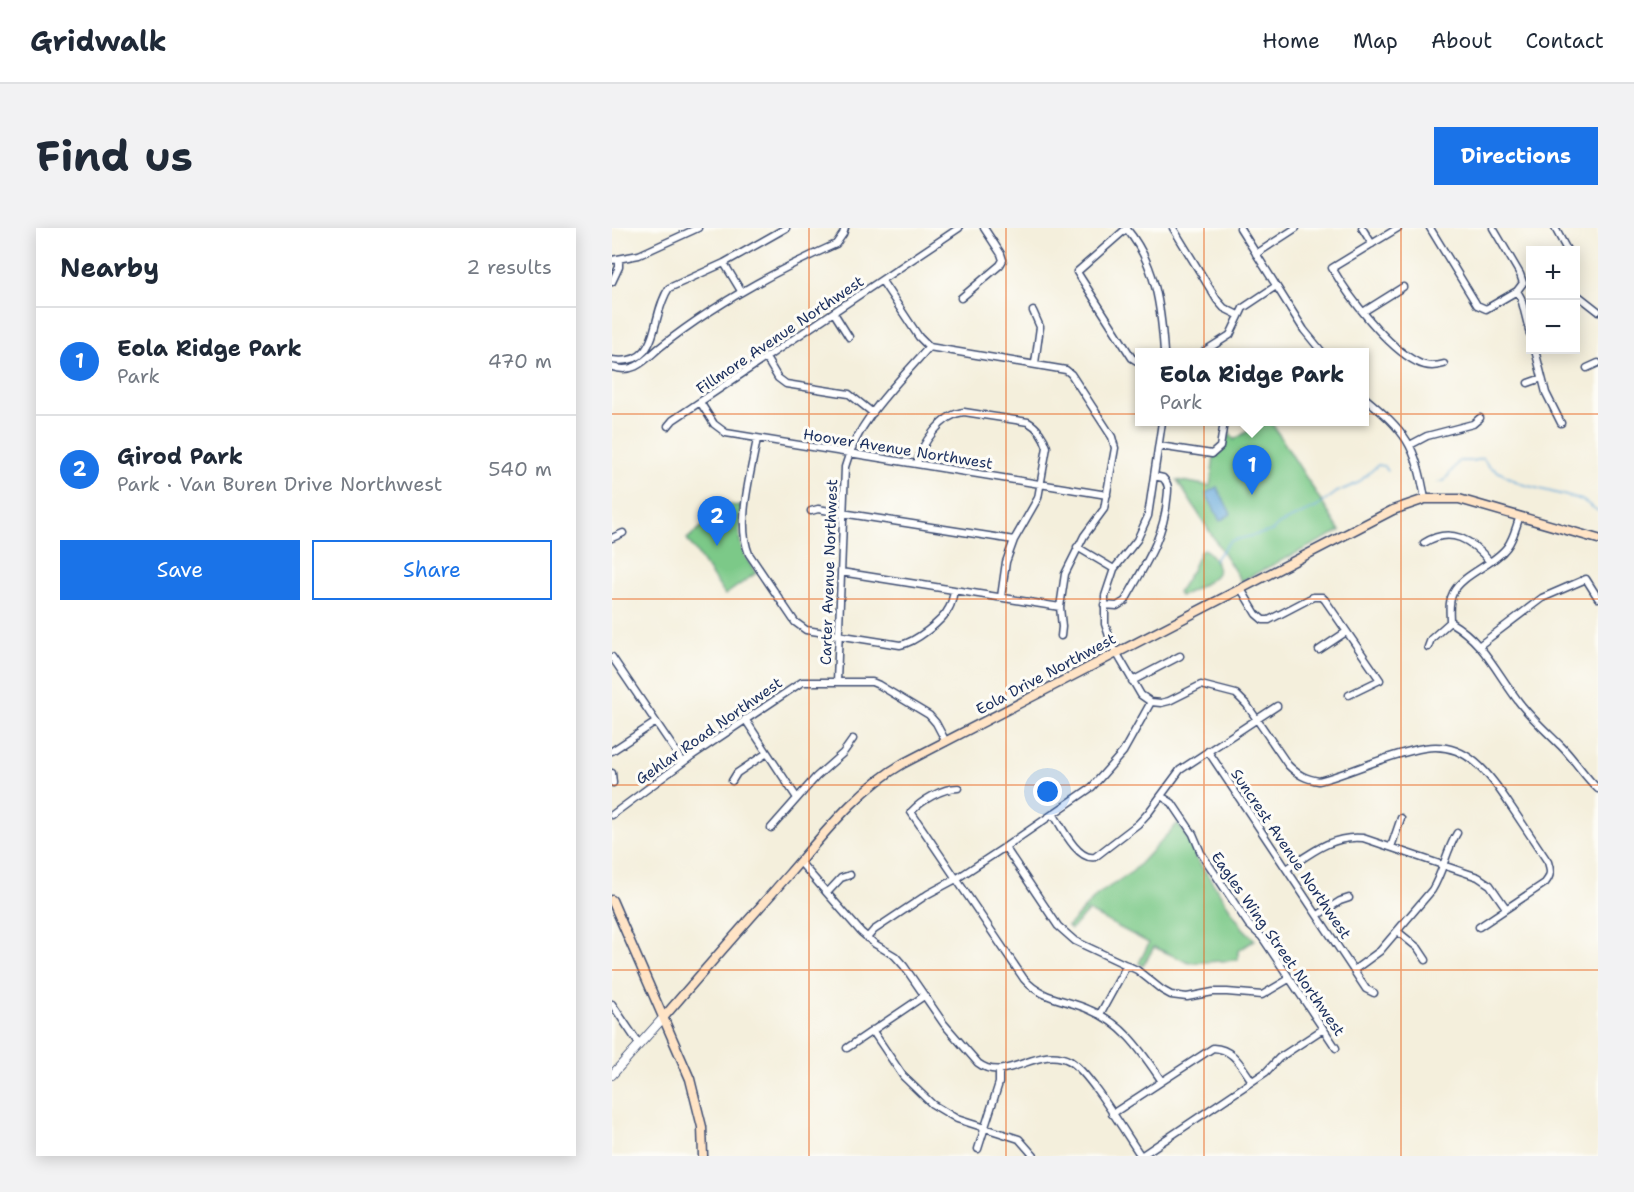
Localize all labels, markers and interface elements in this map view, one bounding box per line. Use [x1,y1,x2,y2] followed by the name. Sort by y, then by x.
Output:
[30,22,167,60] text: Gridwalk
[1262,27,1320,55] text: Home
[1353,27,1398,55] text: Map
[1431,27,1492,55] text: About
[1525,27,1604,55] text: Contact
[1434,127,1598,185] button: Directions
[36,128,193,184] text: Find us
[1526,246,1580,354] map controls
[1526,246,1580,300] button: +
[60,250,159,285] text: Nearby
[466,254,552,280] text: 2 results
[692,271,868,399] street label: Fillmore Avenue Northwest
[1526,300,1580,354] button: −
[117,334,302,363] text: Eola Ridge Park
[75,348,84,374] text: 1
[488,348,552,374] text: 470 m
[1135,348,1369,426] popup
[1160,360,1344,389] text: Eola Ridge Park
[117,363,160,389] text: Park
[1160,389,1203,415] text: Park
[802,424,994,474] street label: Hoover Avenue Northwest
[117,442,243,471] text: Girod Park
[1232,446,1272,495] pin: 1
[73,456,87,482] text: 2
[488,456,552,482] text: 540 m
[117,471,443,497] text: Park · Van Buren Drive Northwest
[816,479,842,665] street label: Carter Avenue Northwest
[698,496,736,546] pin: 2
[60,540,300,600] button: Save
[312,540,552,600] button: Share
[973,629,1119,719] street label: Eola Drive Northwest
[632,673,786,789] street label: Gehlar Road Northwest
[1226,765,1356,943] street label: Suncrest Avenue Northwest
[1033,777,1062,806] your location
[1207,848,1349,1040] street label: Eagles Wing Street Northwest

